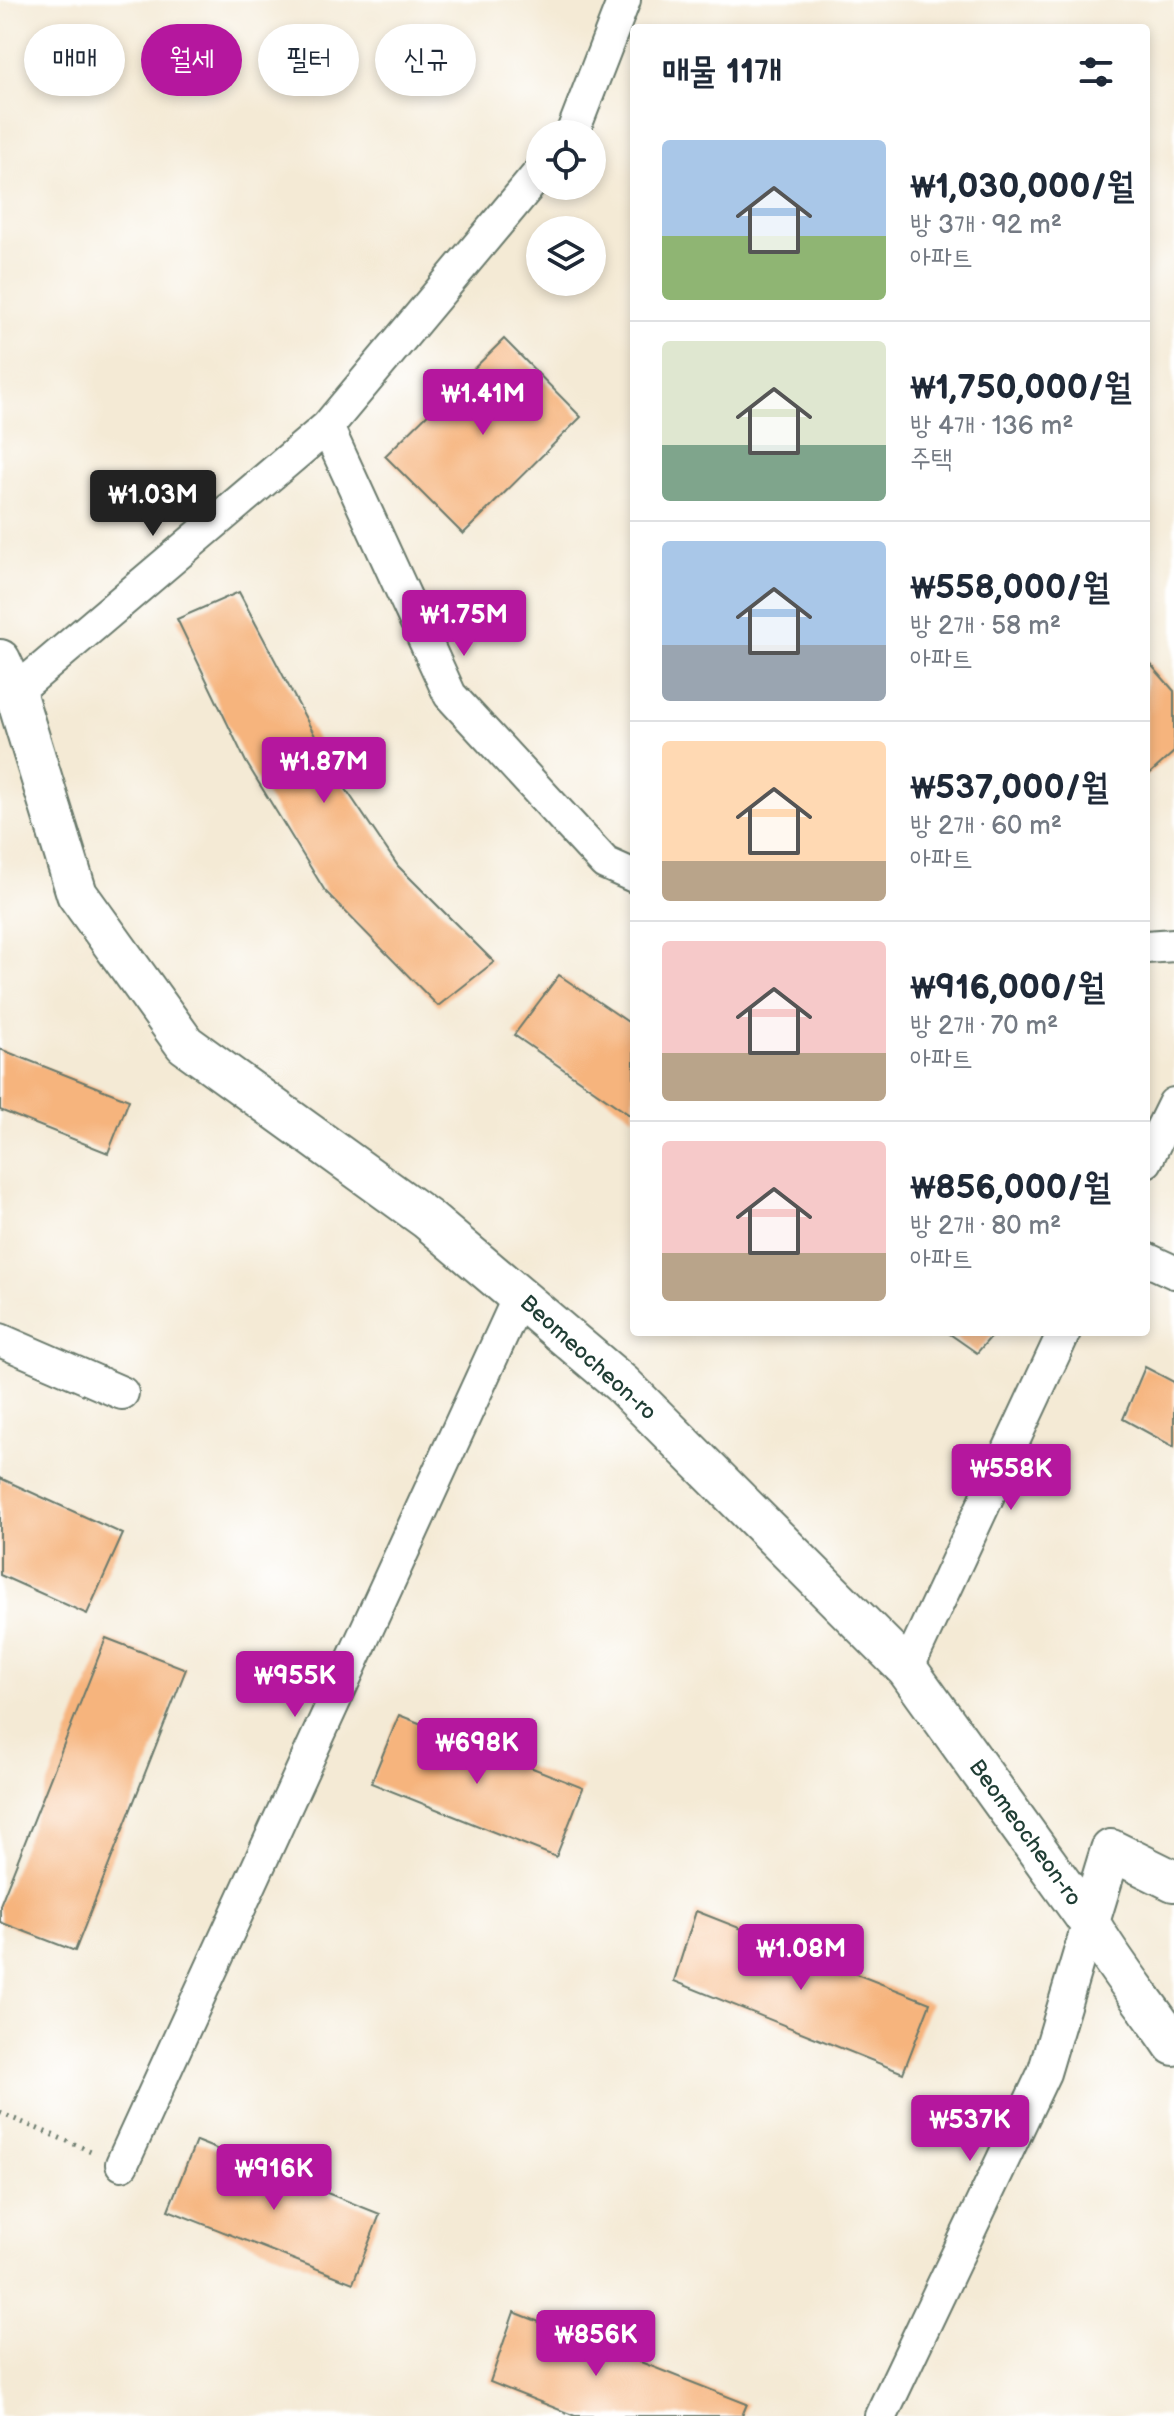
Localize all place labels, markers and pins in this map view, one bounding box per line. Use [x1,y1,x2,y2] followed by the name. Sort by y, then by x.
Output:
[418,369,548,437] pin: ₩1.41M
[88,470,218,538] pin: ₩1.03M
[399,590,529,658] pin: ₩1.75M
[259,737,389,805] pin: ₩1.87M
[955,1444,1067,1512] pin: ₩558K
[239,1651,351,1719] pin: ₩955K
[421,1718,533,1786] pin: ₩698K
[736,1924,866,1992] pin: ₩1.08M
[914,2095,1026,2163] pin: ₩537K
[218,2144,330,2212] pin: ₩916K
[540,2310,652,2378] pin: ₩856K

